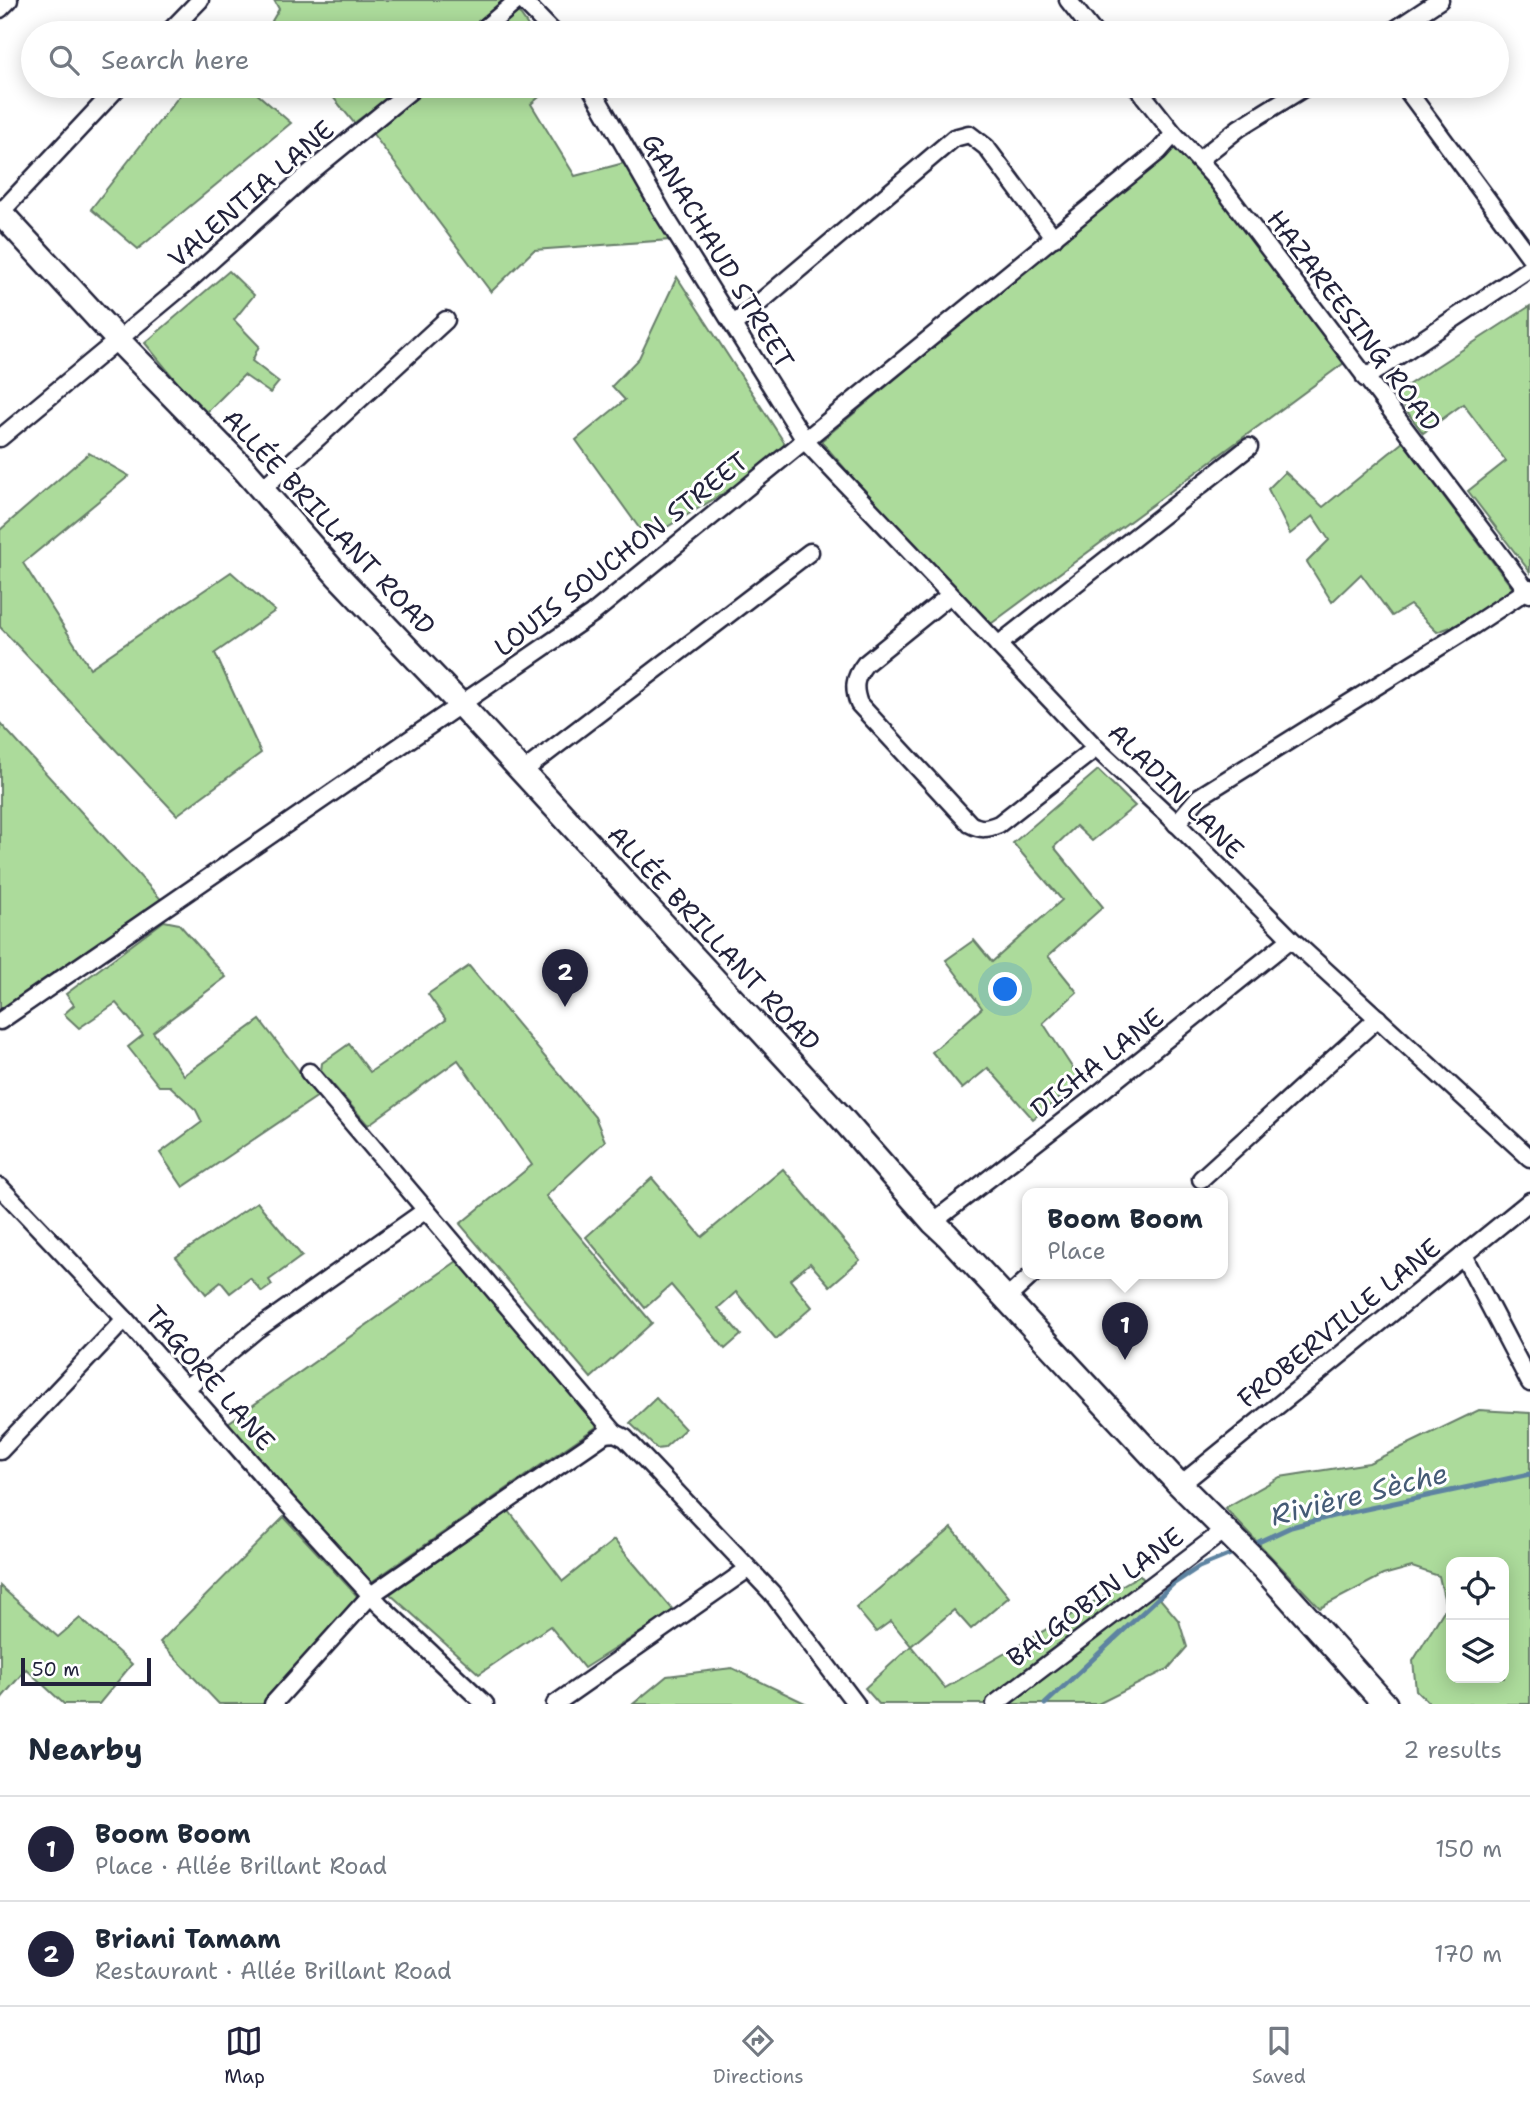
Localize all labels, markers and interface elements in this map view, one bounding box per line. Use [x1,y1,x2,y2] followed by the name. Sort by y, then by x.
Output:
[21,21,1509,98] search box
[45,41,83,79] icon: search
[101,42,250,77] text: Search here
[160,112,341,275] street label: VALENTIA LANE
[634,126,803,375] street label: GANACHAUD STREET
[1259,203,1449,439] street label: HAZAREESING ROAD
[215,401,444,642] street label: ALLÉE BRILLANT ROAD
[486,443,755,664] street label: LOUIS SOUCHON STREET
[1101,715,1252,866] street label: ALADIN LANE
[600,817,829,1058] street label: ALLÉE BRILLANT ROAD
[542,949,588,1007] pin: 2
[988,972,1022,1006] your location
[1023,1000,1171,1126] street label: DISHA LANE
[1022,1188,1228,1279] popup
[1047,1201,1203,1236] text: Boom Boom
[1230,1230,1448,1415] street label: FROBERVILLE LANE
[1047,1236,1106,1266] text: Place
[137,1297,283,1458] street label: TAGORE LANE
[1102,1302,1148,1360] pin: 1
[1266,1454,1452,1534] water label: Rivière Sèche
[999,1519,1190,1675] street label: BALGOBIN LANE
[1446,1557,1509,1683] map controls
[1446,1557,1509,1620] button: locate
[1446,1620,1509,1683] button: layers
[21,1655,150,1687] scale bar
[32,1657,80,1682] text: 50 m
[28,1729,143,1770] text: Nearby
[1403,1735,1502,1765] text: 2 results
[95,1816,251,1851] text: Boom Boom
[46,1834,56,1864] text: 1
[1435,1834,1502,1864] text: 150 m
[95,1851,387,1881] text: Place · Allée Brillant Road
[95,1921,281,1956] text: Briani Tamam
[43,1939,59,1969] text: 2
[1434,1939,1502,1969] text: 170 m
[95,1956,452,1986] text: Restaurant · Allée Brillant Road
[224,2022,265,2089] tab: Map
[713,2022,804,2089] tab: Directions
[1252,2022,1306,2089] tab: Saved

